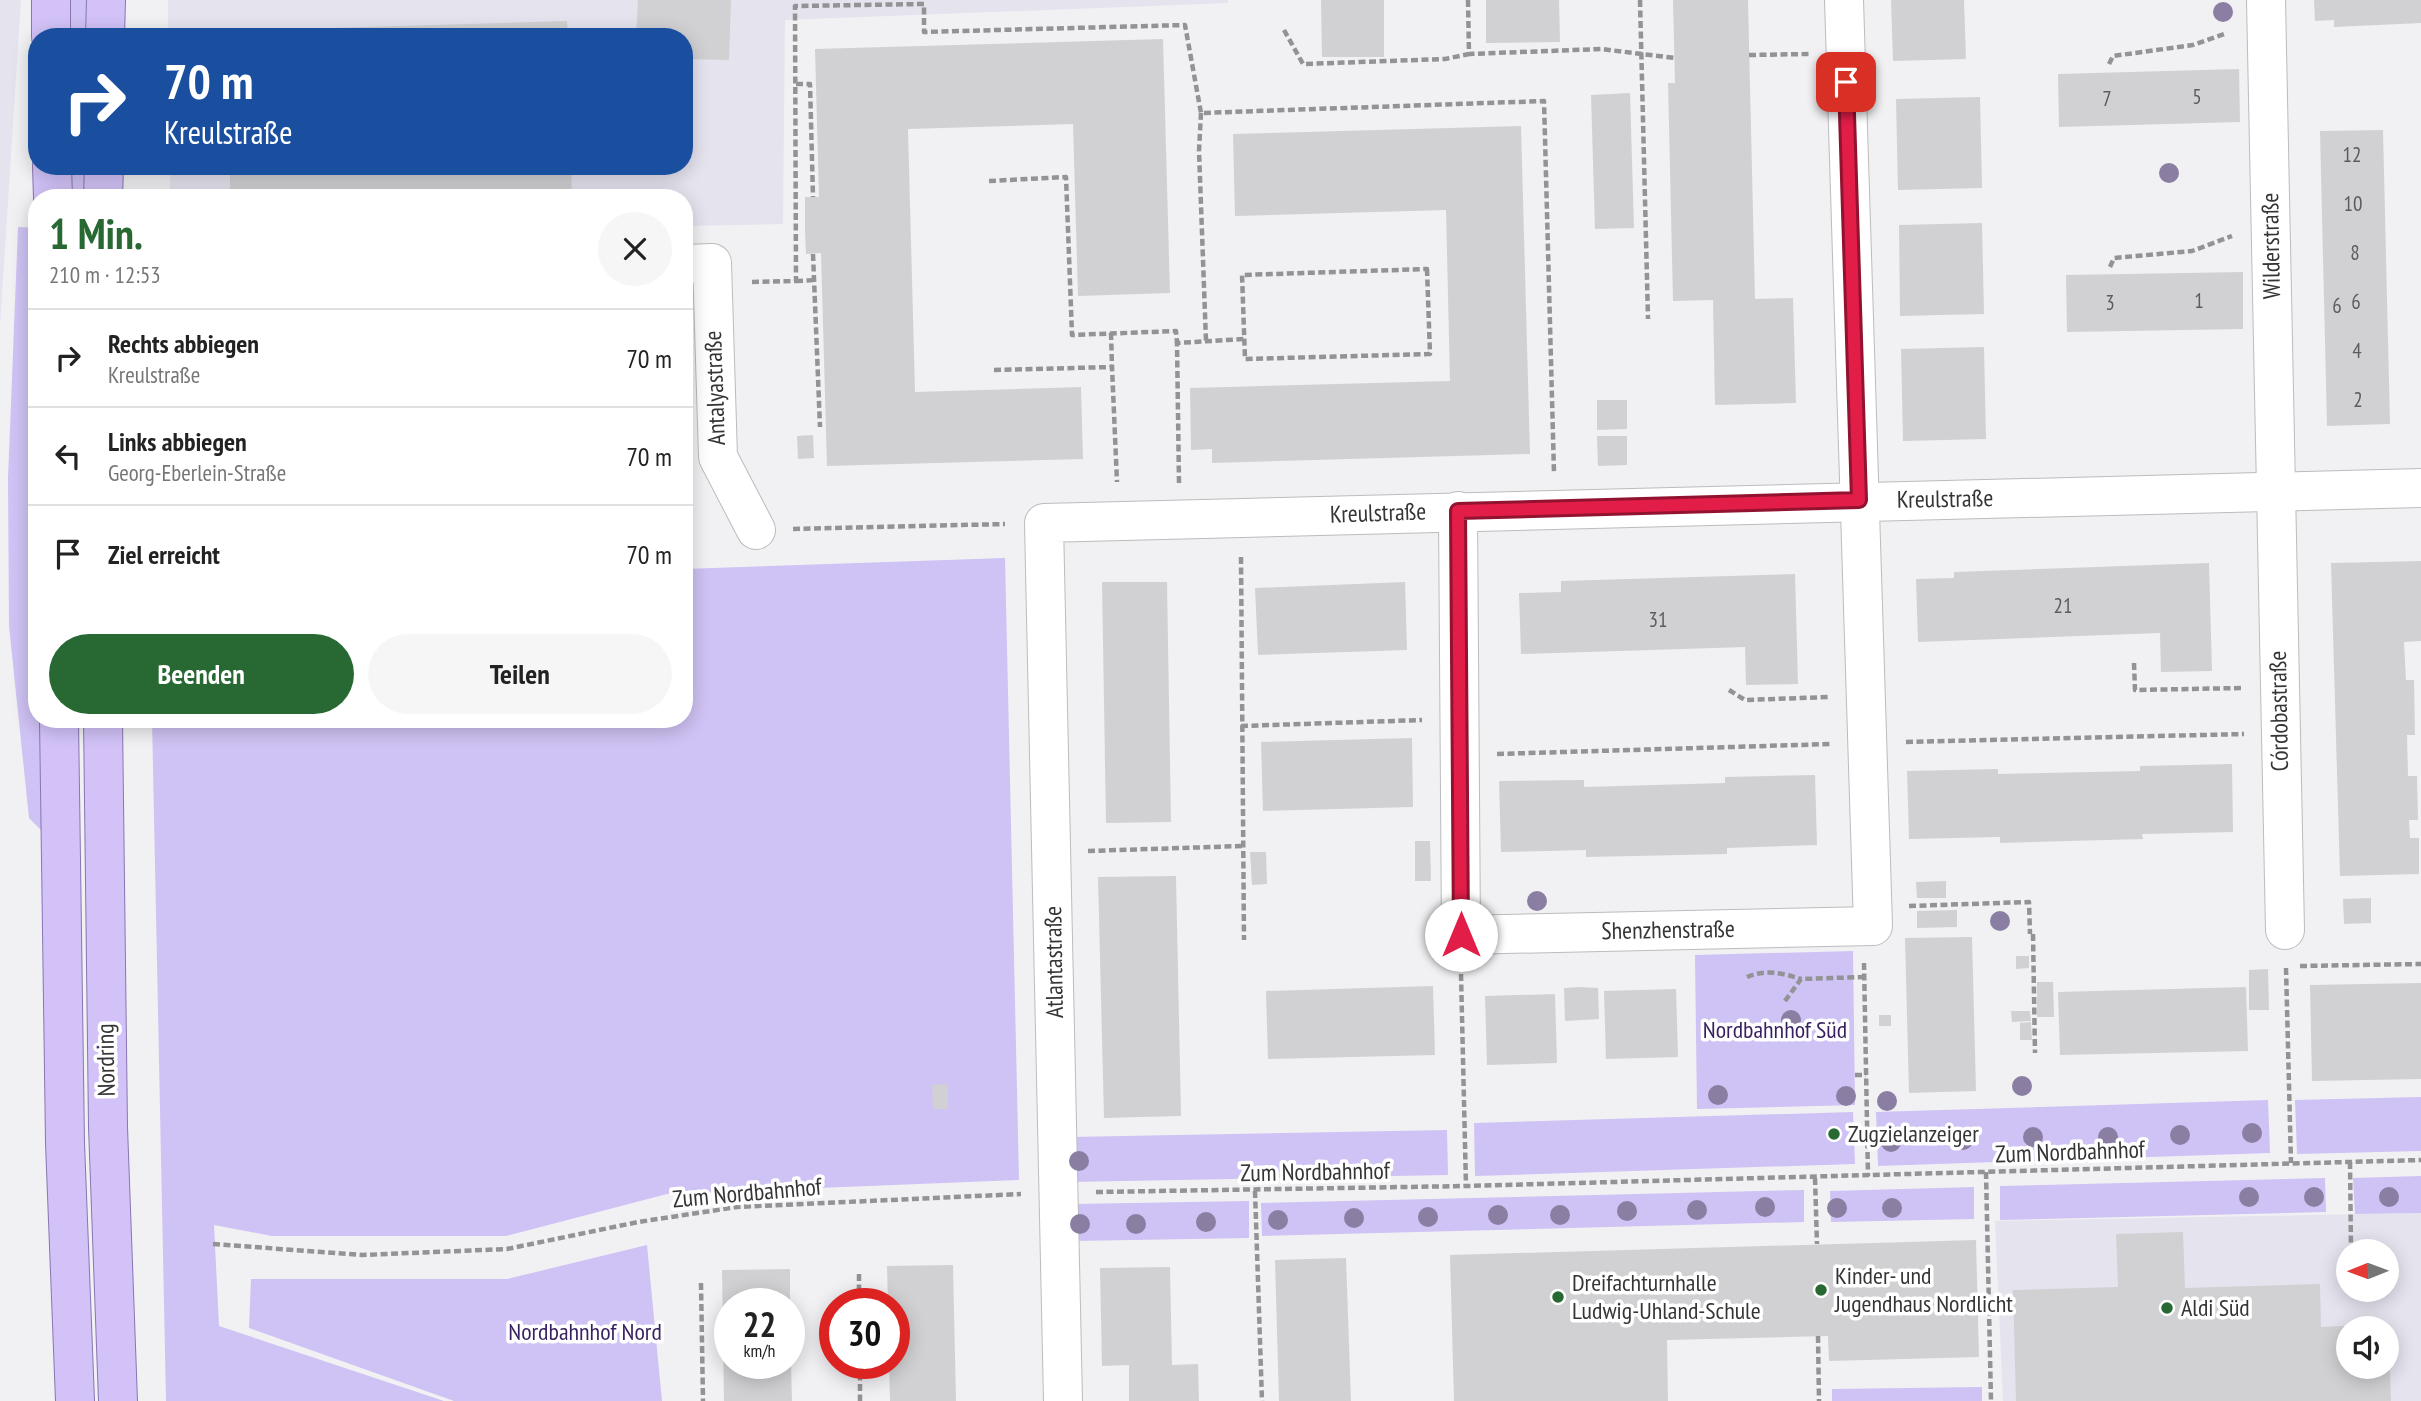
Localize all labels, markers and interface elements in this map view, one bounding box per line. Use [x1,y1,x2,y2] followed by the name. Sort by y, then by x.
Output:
[164,49,253,113] text: 70 m
[1816,52,1876,112] pin
[49,56,140,147] icon: right
[1827,63,1865,101] icon: arrive
[2192,83,2202,110] house number: 5
[2102,85,2112,112] house number: 7
[164,111,292,153] text: Kreulstraße
[2343,141,2361,168] house number: 12
[2344,190,2362,217] house number: 10
[2254,193,2287,299] street label: Wilderstraße
[49,206,143,261] text: 1 Min.
[598,212,672,286] button: close
[2350,239,2360,266] house number: 8
[49,260,161,289] text: 210 m · 12:53
[2194,287,2204,314] house number: 1
[2351,288,2361,315] house number: 6
[2105,289,2115,316] house number: 3
[2332,292,2342,319] house number: 6
[108,327,259,360] text: Rechts abbiegen
[697,330,732,446] street label: Antalyastraße
[2352,337,2362,364] house number: 4
[49,339,87,377] icon: right
[626,342,672,375] text: 70 m
[108,360,200,389] text: Kreulstraße
[2353,386,2363,413] house number: 2
[108,425,247,458] text: Links abbiegen
[49,437,87,475] icon: left
[626,440,672,473] text: 70 m
[108,458,286,487] text: Georg-Eberlein-Straße
[1897,482,1993,515] street label: Kreulstraße
[1329,495,1427,530] street label: Kreulstraße
[49,535,87,573] icon: arrive
[108,538,220,571] text: Ziel erreicht
[626,538,672,571] text: 70 m
[2054,592,2072,619] house number: 21
[1649,606,1667,633] house number: 31
[49,634,354,714] button: Beenden
[368,634,672,714] button: Teilen
[2262,650,2295,772] street label: Córdobastraße
[1424,898,1498,972] position arrow
[1037,906,1070,1018] street label: Atlantastraße
[1601,913,1735,946] street label: Shenzhenstraße
[1703,1014,1847,1045] park label: Nordbahnhof Süd
[89,1023,122,1097] street label: Nordring
[1848,1118,1979,1149] place label: Zugzielanzeiger
[1826,1126,1842,1142] marker: Zugzielanzeiger
[1995,1133,2146,1170] street label: Zum Nordbahnhof
[1240,1155,1391,1188] street label: Zum Nordbahnhof
[671,1170,824,1214] street label: Zum Nordbahnhof
[2336,1239,2399,1302] north arrow
[2336,1239,2399,1379] map controls
[1834,1260,2013,1319] place label: Kinder- und Jugendhaus Nordlicht
[1572,1267,1761,1326] place label: Dreifachturnhalle Ludwig-Uhland-Schule
[1813,1282,1829,1298] marker: Kinder- und Jugendhaus Nordlicht
[819,1288,910,1379] speed limit sign: 30
[1550,1289,1566,1305] marker: Dreifachturnhalle Ludwig-Uhland-Schule
[2181,1292,2250,1323] place label: Aldi Süd
[2159,1300,2175,1316] marker: Aldi Süd
[743,1301,776,1347] text: 22
[508,1316,662,1347] park label: Nordbahnhof Nord
[2336,1316,2399,1379] button: sound
[744,1339,775,1362] text: km/h

